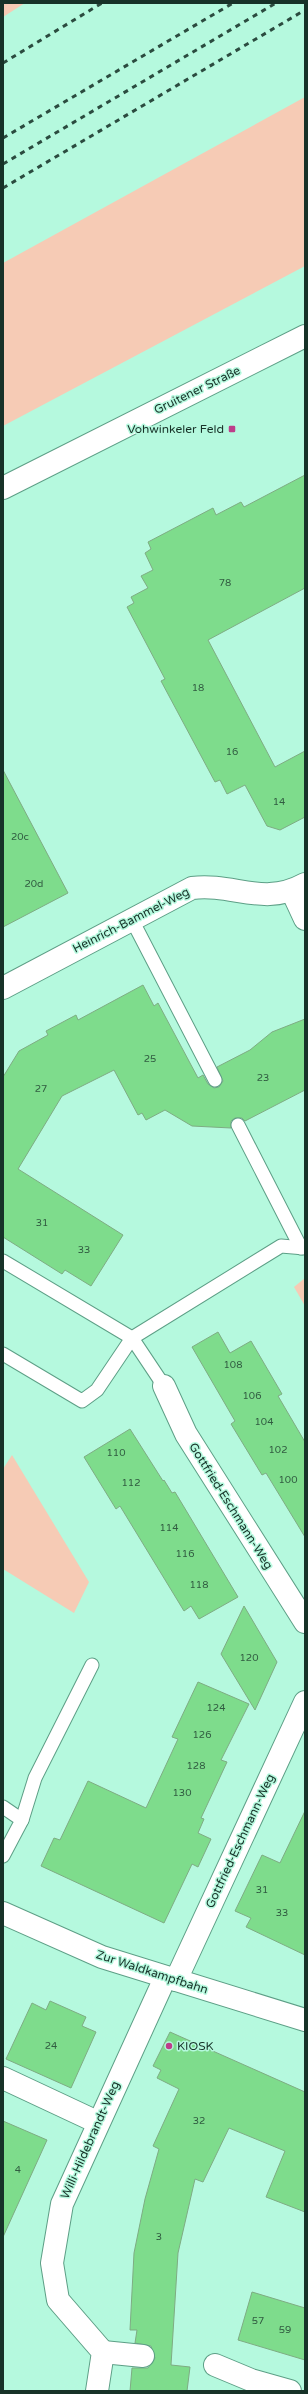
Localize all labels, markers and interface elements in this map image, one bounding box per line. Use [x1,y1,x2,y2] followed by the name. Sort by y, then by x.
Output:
[152,363,243,417] street label: Gruitener Straße
[127,422,224,436] place label: Vohwinkeler Feld
[227,424,237,434] marker: Vohwinkeler Feld
[219,577,231,589] house number: 78
[192,682,204,694] house number: 18
[226,746,238,758] house number: 16
[273,796,285,808] house number: 14
[11,831,29,843] house number: 20c
[25,878,43,890] house number: 20d
[70,884,192,956] street label: Heinrich-Bammel-Weg
[144,1053,156,1065] house number: 25
[257,1072,269,1084] house number: 23
[35,1083,47,1095] house number: 27
[36,1217,48,1229] house number: 31
[78,1244,90,1256] house number: 33
[224,1359,242,1371] house number: 108
[243,1390,261,1402] house number: 106
[255,1416,273,1428] house number: 104
[186,1440,276,1572] street label: Gottfried-Eschmann-Weg
[269,1444,287,1456] house number: 102
[107,1447,125,1459] house number: 110
[279,1474,297,1486] house number: 100
[122,1477,140,1489] house number: 112
[160,1522,178,1534] house number: 114
[176,1548,194,1560] house number: 116
[190,1579,208,1591] house number: 118
[240,1652,258,1664] house number: 120
[207,1702,225,1714] house number: 124
[193,1729,211,1741] house number: 126
[187,1760,205,1772] house number: 128
[203,1772,277,1910] street label: Gottfried-Eschmann-Weg
[173,1787,191,1799] house number: 130
[256,1884,268,1896] house number: 31
[276,1907,288,1919] house number: 33
[94,1947,210,1997] street label: Zur Waldkampfbahn
[177,2039,214,2053] place label: KIOSK
[45,2040,57,2052] house number: 24
[164,2041,174,2051] marker: KIOSK
[58,2079,122,2201] street label: Willi-Hildebrandt-Weg
[193,2115,205,2127] house number: 32
[15,2164,21,2176] house number: 4
[156,2231,162,2243] house number: 3
[252,2315,264,2327] house number: 57
[279,2324,291,2336] house number: 59

